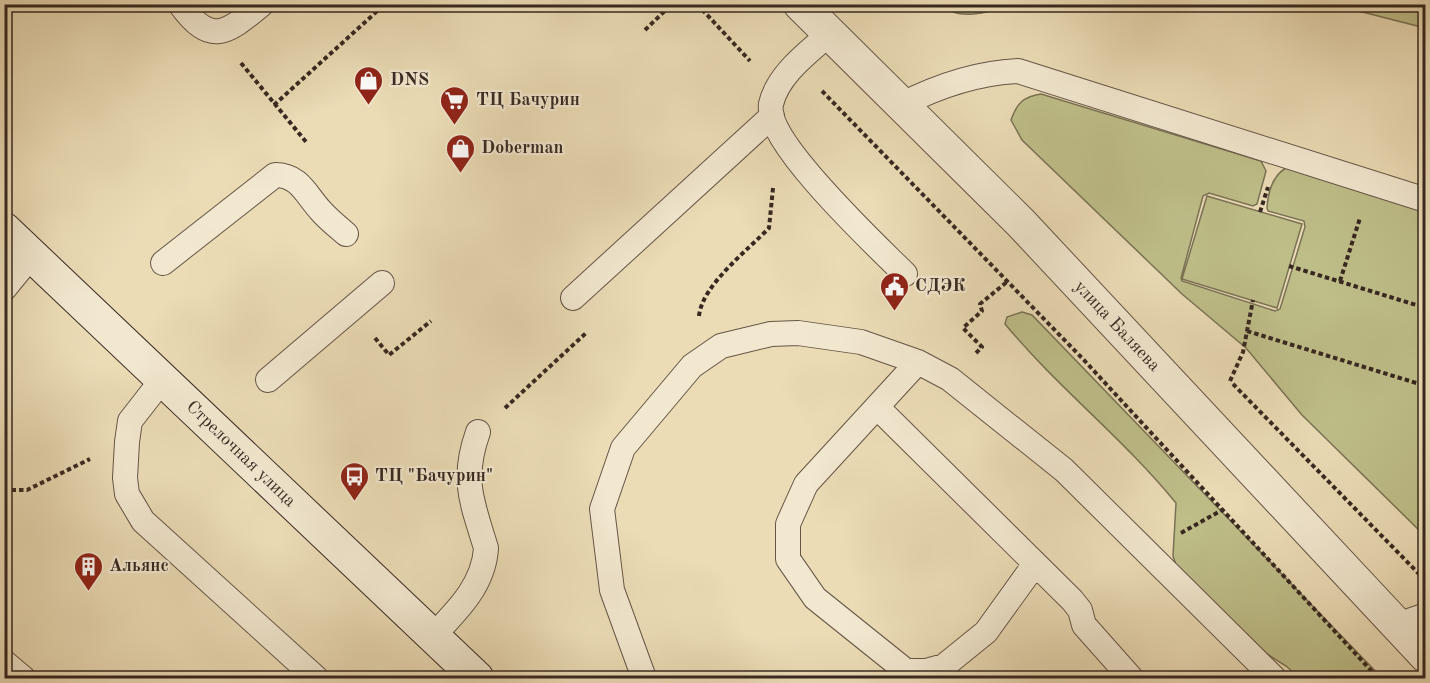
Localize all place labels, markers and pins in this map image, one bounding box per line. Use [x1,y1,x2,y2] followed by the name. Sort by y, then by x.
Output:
[353,64,385,106] shop icon: DNS
[390,71,429,89] place label: DNS
[439,84,471,126] supermarket icon: ТЦ Бачурин
[476,91,580,109] place label: ТЦ Бачурин
[444,132,476,174] shop icon: Doberman
[481,139,564,157] place label: Doberman
[878,270,910,312] public building icon: СДЭК
[915,277,965,295] place label: СДЭК
[338,460,370,502] bus stop icon: ТЦ "Бачурин"
[375,467,493,485] place label: ТЦ "Бачурин"
[72,550,104,592] building icon: Альянс
[109,557,169,575] place label: Альянс

